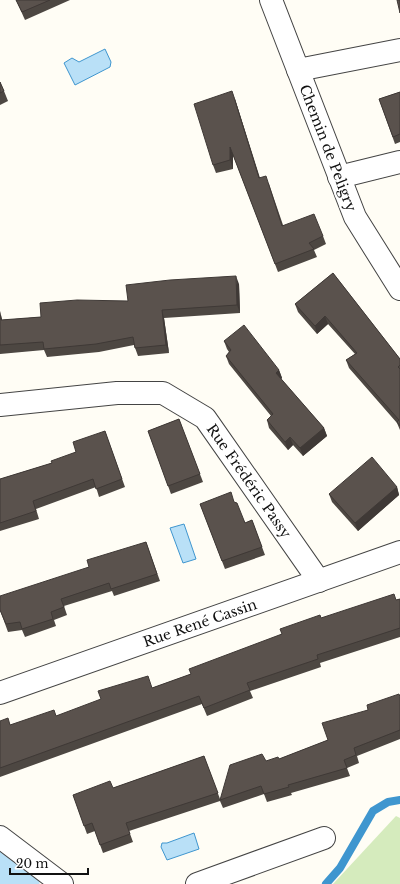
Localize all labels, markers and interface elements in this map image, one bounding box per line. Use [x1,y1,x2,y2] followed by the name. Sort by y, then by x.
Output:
[296,82,361,214] street label: Chemin de Peligry
[203,420,295,542] street label: Rue Frédéric Passy
[141,595,260,651] street label: Rue René Cassin
[10,850,88,876] scale bar
[16,856,48,871] text: 20 m

